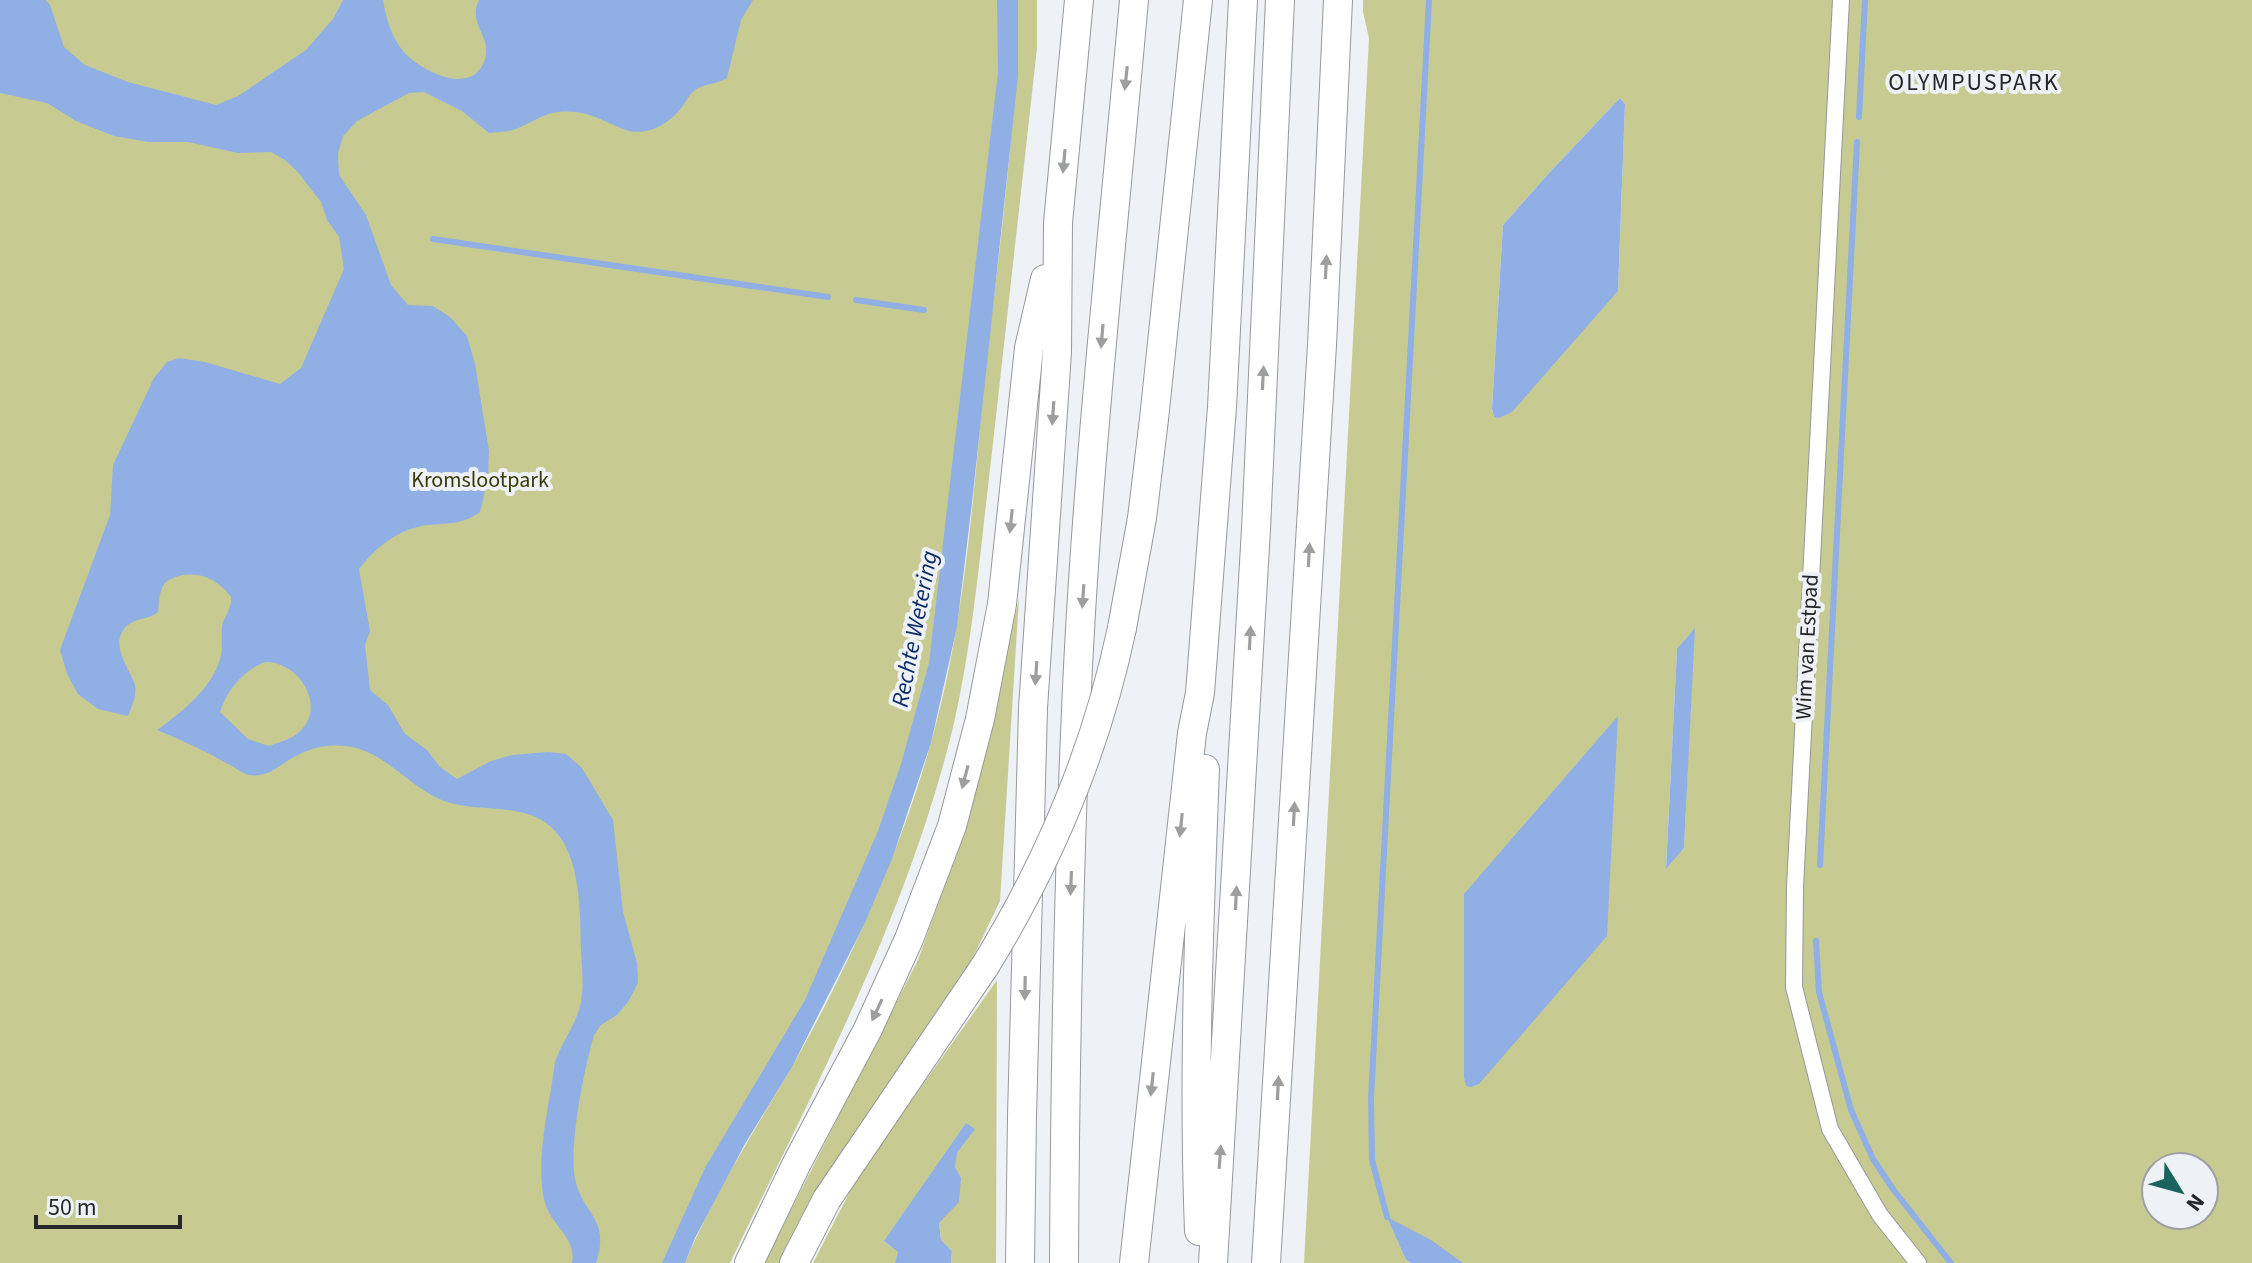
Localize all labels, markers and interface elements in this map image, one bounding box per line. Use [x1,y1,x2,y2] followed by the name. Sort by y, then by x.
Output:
[1888,65,2060,100] district label: OLYMPUSPARK
[1120,66,1133,91] one-way arrow
[1057,149,1070,174] one-way arrow
[1319,254,1332,279] one-way arrow
[1095,324,1108,349] one-way arrow
[1257,365,1270,390] one-way arrow
[1046,401,1059,426] one-way arrow
[411,464,549,496] park label: Kromslootpark
[1004,509,1017,534] one-way arrow
[1303,542,1316,567] one-way arrow
[883,548,947,710] water label: Rechte Wetering
[1787,573,1827,721] street label: Wim van Estpad
[1076,584,1089,609] one-way arrow
[1244,625,1257,650] one-way arrow
[1029,661,1042,686] one-way arrow
[958,764,970,789] one-way arrow
[1288,801,1301,826] one-way arrow
[1175,813,1188,838] one-way arrow
[1064,871,1077,896] one-way arrow
[1230,885,1243,910] one-way arrow
[1018,976,1031,1001] one-way arrow
[870,998,883,1022] one-way arrow
[1146,1071,1159,1096] one-way arrow
[1271,1075,1284,1100] one-way arrow
[1214,1144,1227,1169] one-way arrow
[2140,1151,2220,1231] north arrow
[36,1179,180,1229] scale bar
[2178,1187,2212,1218] text: N
[48,1190,97,1225] text: 50 m

